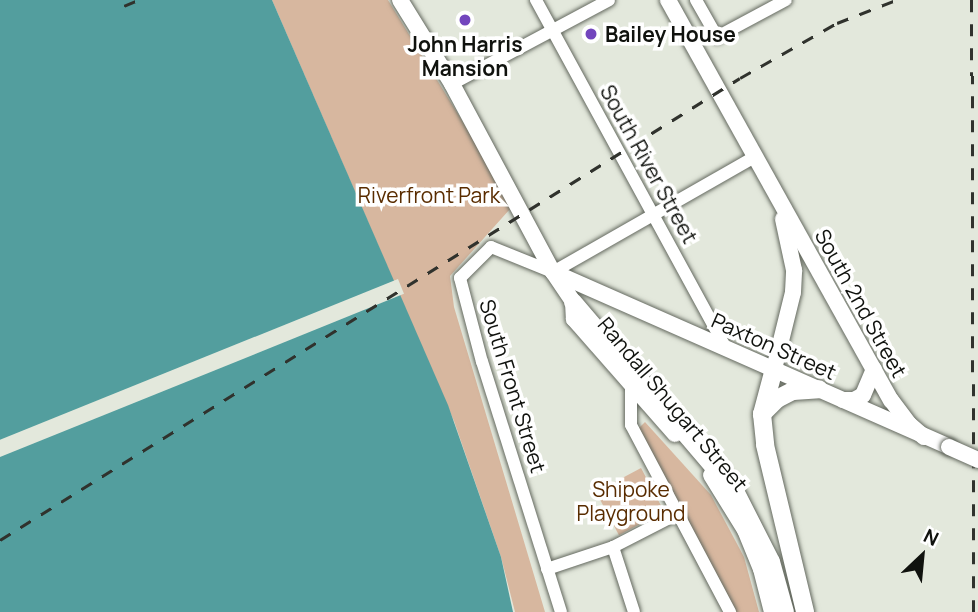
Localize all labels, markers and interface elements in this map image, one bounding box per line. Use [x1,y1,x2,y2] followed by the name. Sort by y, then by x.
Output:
[457,12,473,28] marker: John Harris Mansion
[605,21,736,47] place label: Bailey House
[583,26,599,42] marker: Bailey House
[407,31,523,81] place label: John Harris Mansion
[595,80,703,248] street label: South River Street
[358,182,500,208] park label: Riverfront Park
[810,224,912,382] street label: South 2nd Street
[475,296,551,476] street label: South Front Street
[708,307,840,385] street label: Paxton Street
[593,312,753,496] street label: Randall Shugart Street
[577,476,685,526] park label: Shipoke Playground
[887,521,957,591] north arrow
[919,522,943,552] text: N

